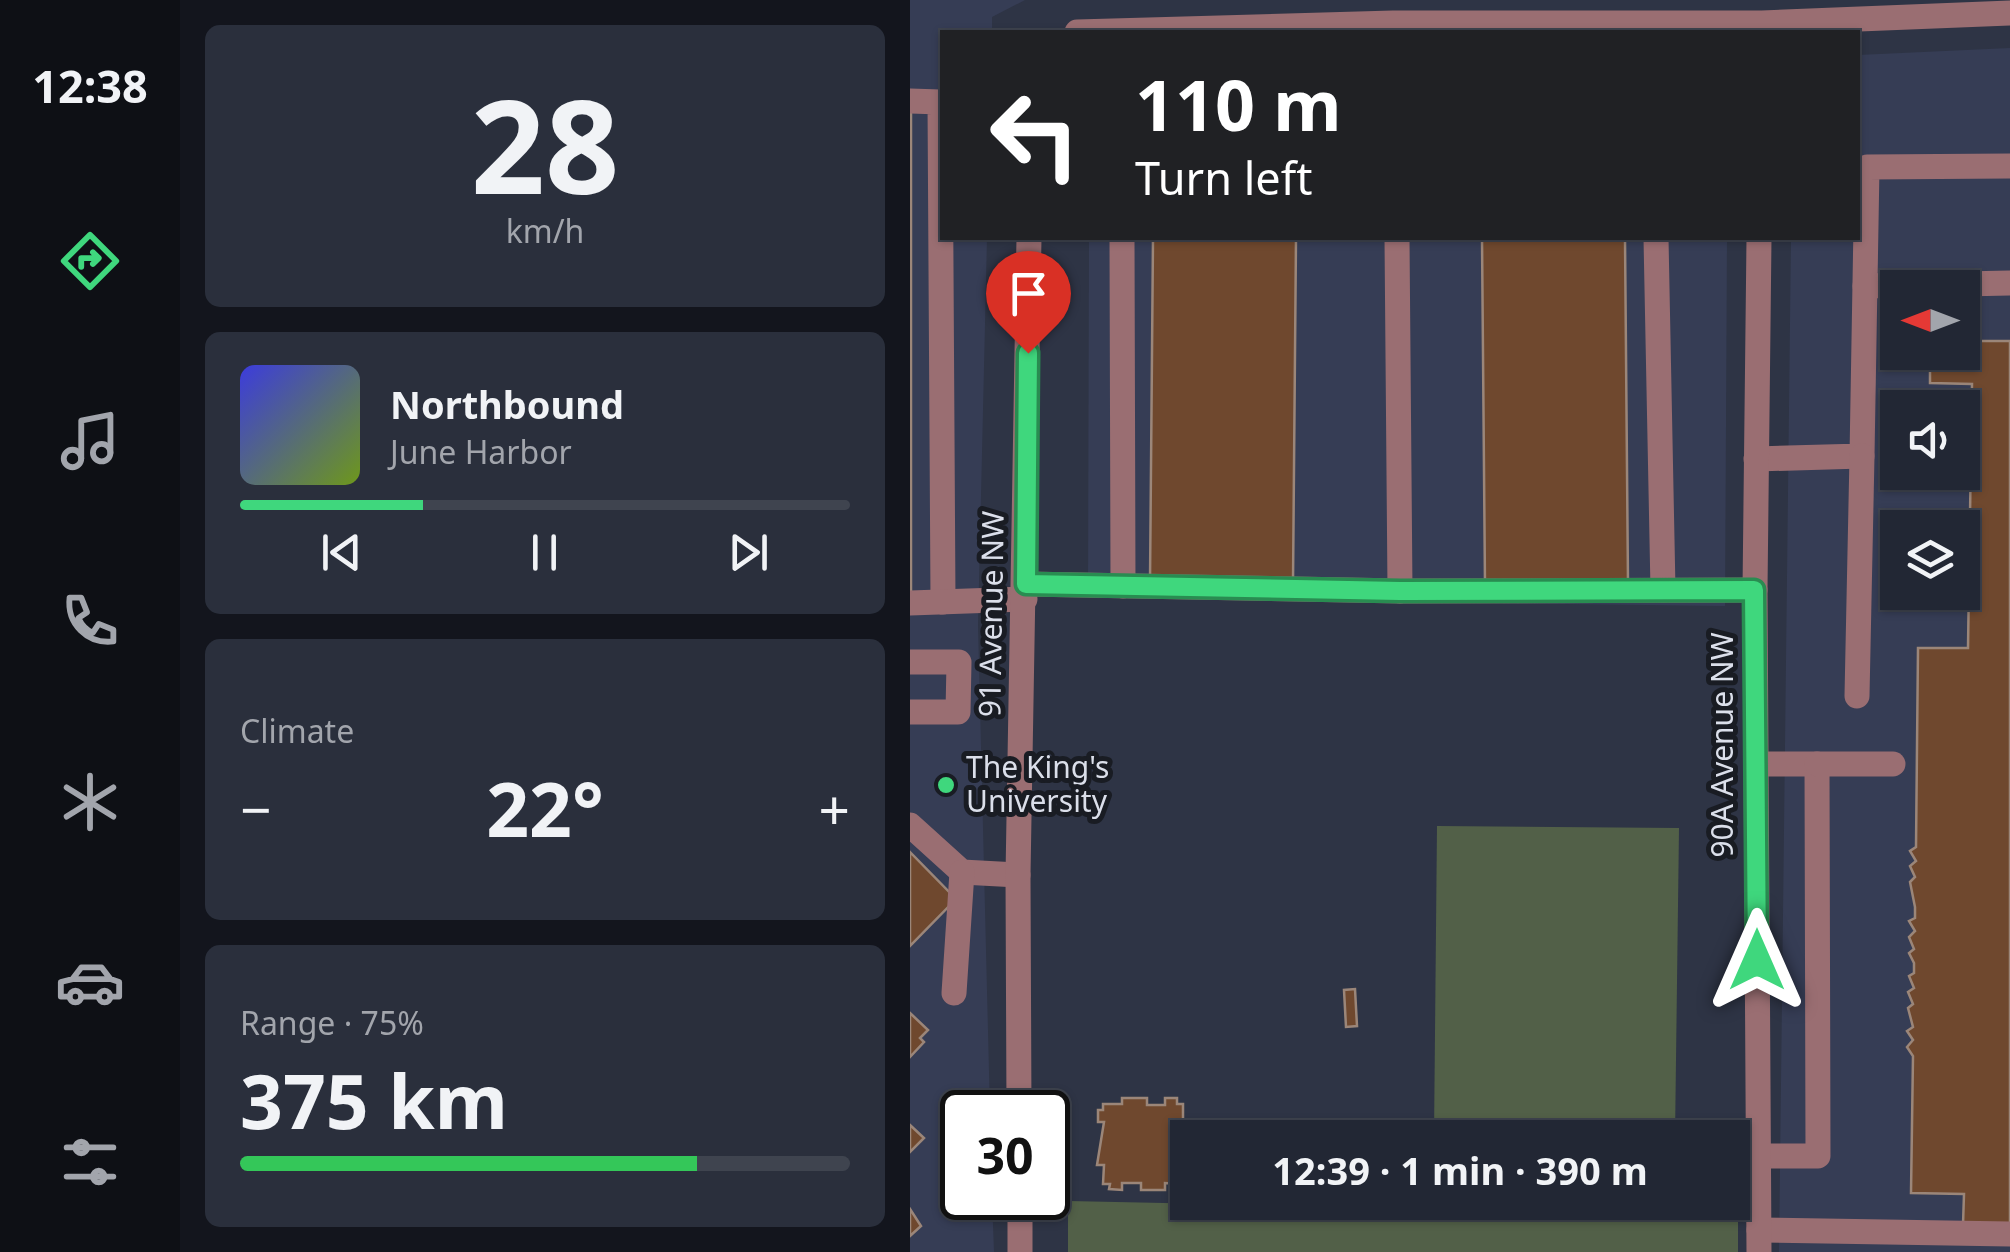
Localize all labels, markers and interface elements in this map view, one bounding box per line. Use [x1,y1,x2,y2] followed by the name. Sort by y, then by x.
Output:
[32,55,148,116] text: 12:38
[471,55,619,232] text: 28
[1135,56,1342,152] text: 110 m
[970,70,1100,200] icon: left
[1135,147,1312,208] text: Turn left
[506,209,584,252] text: km/h
[55,226,125,296] icon: directions
[986,251,1071,354] pin
[1001,266,1056,321] icon: arrive
[1880,270,1980,370] north arrow
[1880,270,1980,610] map controls
[390,378,624,430] text: Northbound
[1880,390,1980,490] button: sound
[55,406,125,476] icon: music
[390,430,572,473] text: June Harbor
[1880,510,1980,610] button: layers
[968,511,1013,717] street label: 91 Avenue NW
[314,525,369,580] icon: previous
[517,525,572,580] icon: pause
[721,525,776,580] icon: next
[55,586,125,656] icon: phone
[1701,632,1742,858] street label: 90A Avenue NW
[240,709,354,752] text: Climate
[966,746,1109,821] place label: The King's University
[486,757,604,859] text: 22°
[55,767,125,837] icon: climate
[240,771,271,846] text: −
[819,771,850,846] text: +
[935,774,957,796] marker: The King's University
[1705,908,1809,1012] position arrow
[55,947,125,1017] icon: car
[240,1001,424,1044] text: Range · 75%
[240,1049,508,1151] text: 375 km
[940,1090,1070,1220] speed limit sign: 30
[55,1127,125,1197] icon: filters
[1272,1144,1648,1196] text: 12:39 · 1 min · 390 m

